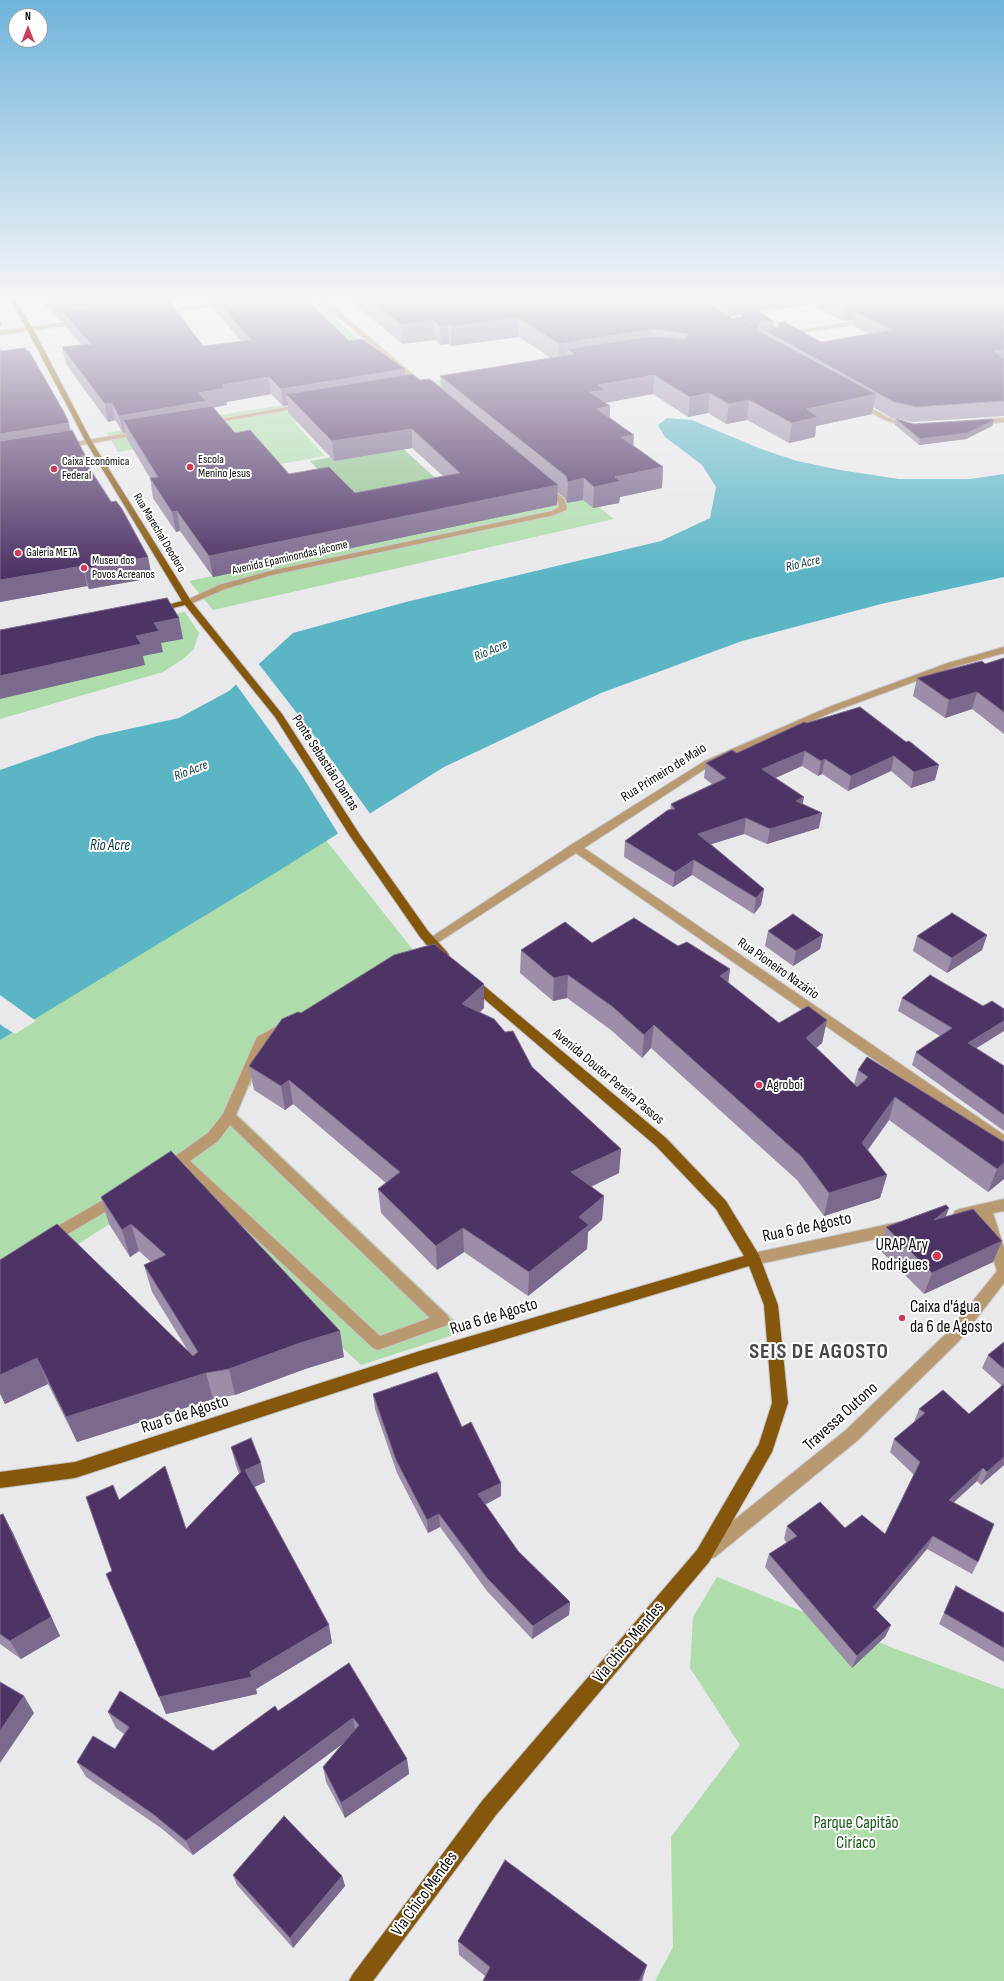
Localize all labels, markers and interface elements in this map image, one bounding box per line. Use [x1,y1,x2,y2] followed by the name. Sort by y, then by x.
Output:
[8,8,48,48] north arrow
[25,10,31,23] text: N
[198,453,250,481] place label: Escola Menino Jesus
[62,455,129,483] place label: Caixa Econômica Federal
[185,462,195,472] marker: Escola Menino Jesus
[49,464,59,474] marker: Caixa Econômica Federal
[130,491,188,575] street label: Rua Marechal Deodoro
[231,538,349,578] street label: Avenida Epaminondas Jácome
[26,546,77,560] place label: Galeria META
[13,548,23,558] marker: Galeria META
[784,552,822,576] water label: Río Acre
[92,554,155,582] place label: Museu dos Povos Acreanos
[79,563,89,573] marker: Museu dos Povos Acreanos
[472,637,510,665] water label: Río Acre
[288,712,362,814] street label: Ponte Sebastião Dantas
[618,740,710,806] street label: Rua Primeiro de Maio
[172,757,210,785] water label: Río Acre
[90,837,130,855] water label: Rio Acre
[734,935,822,1003] street label: Rua Pioneiro Nazário
[549,1025,667,1129] street label: Avenida Doutor Pereira Passos
[767,1077,803,1093] place label: Agroboi
[754,1080,764,1090] marker: Agroboi
[761,1209,853,1247] street label: Rua 6 de Agosto
[871,1236,928,1276] place label: URAP Ary Rodrigues
[931,1250,943,1262] marker: URAP Ary Rodrigues
[448,1294,540,1340] street label: Rua 6 de Agosto
[910,1298,993,1338] place label: Caixa d'água da 6 de Agosto
[897,1313,907,1323] marker: Caixa d'água da 6 de Agosto
[749,1339,889,1365] district label: SEIS DE AGOSTO
[800,1378,882,1456] street label: Travessa Outono
[139,1391,231,1439] street label: Rua 6 de Agosto
[589,1598,669,1688] street label: Via Chico Mendes
[813,1814,899,1854] park label: Parque Capitão Ciríaco
[388,1848,462,1940] street label: Via Chico Mendes

